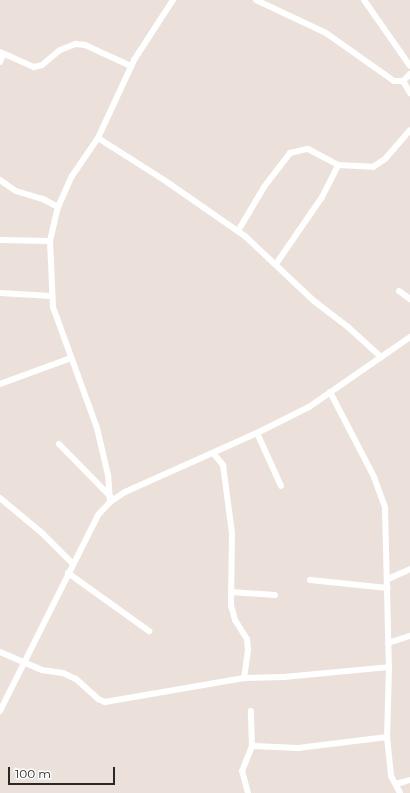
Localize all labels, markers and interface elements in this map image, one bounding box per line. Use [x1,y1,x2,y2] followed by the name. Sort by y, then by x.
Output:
[10,759,117,785] scale bar
[15,766,51,781] text: 100 m

